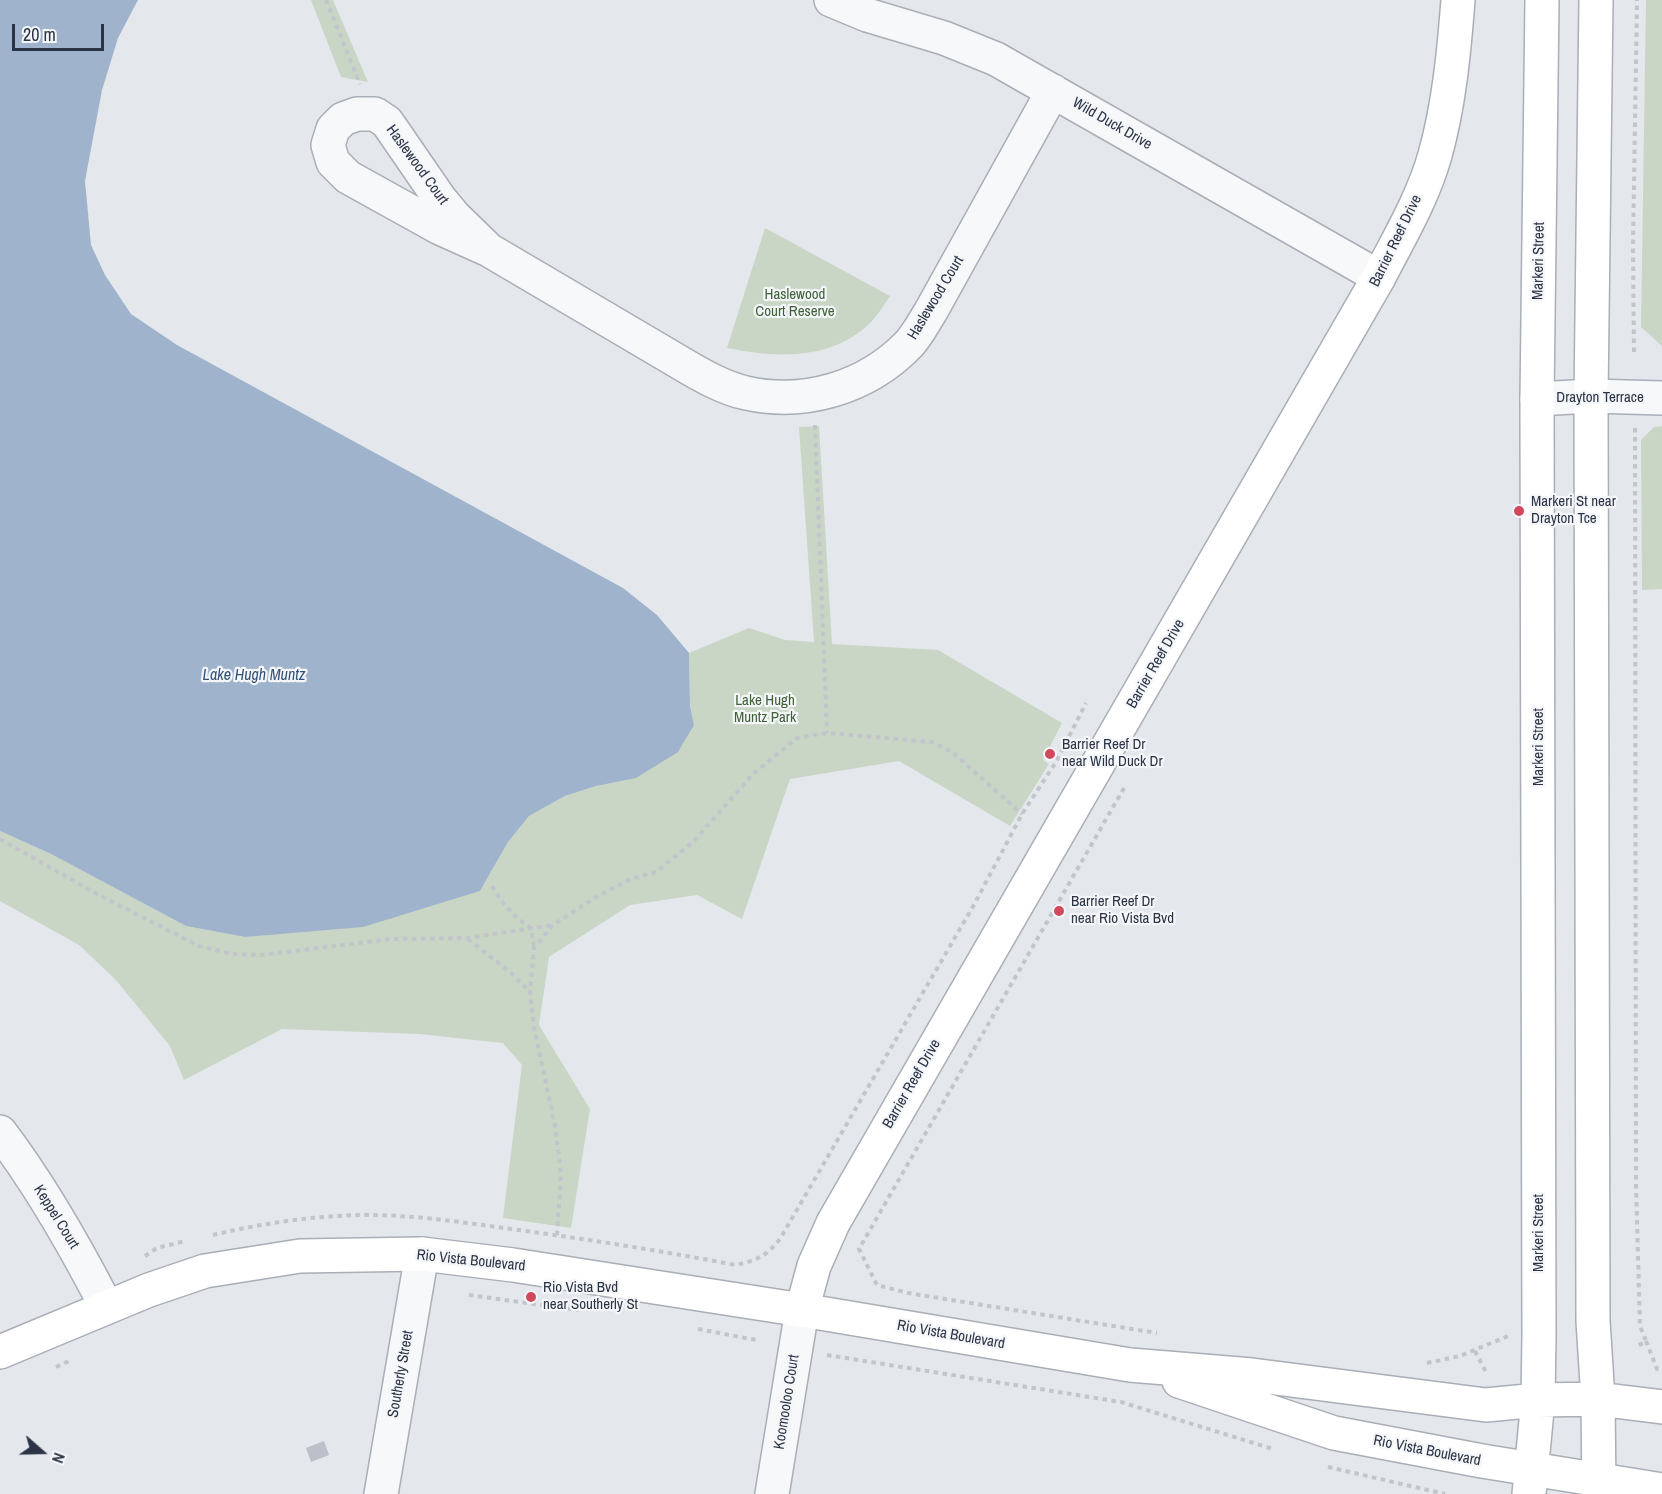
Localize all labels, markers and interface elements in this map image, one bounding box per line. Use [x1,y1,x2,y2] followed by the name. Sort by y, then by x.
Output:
[15,12,106,50] scale bar
[23,22,56,47] text: 20 m
[1069,94,1155,154] street label: Wild Duck Drive
[382,122,452,208] street label: Haslewood Court
[1366,192,1426,290] street label: Barrier Reef Drive
[1529,222,1549,300] street label: Markeri Street
[904,253,968,343] street label: Haslewood Court
[755,286,835,321] park label: Haslewood Court Reserve
[1556,389,1644,407] street label: Drayton Terrace
[1531,493,1616,528] place label: Markeri St near Drayton Tce
[1512,504,1526,518] marker: Markeri St near Drayton Tce
[1123,616,1189,712] street label: Barrier Reef Drive
[203,666,305,686] water label: Lake Hugh Muntz
[734,692,796,727] park label: Lake Hugh Muntz Park
[1530,708,1548,786] street label: Markeri Street
[1062,736,1162,771] place label: Barrier Reef Dr near Wild Duck Dr
[1043,747,1057,761] marker: Barrier Reef Dr near Wild Duck Dr
[1071,893,1174,928] place label: Barrier Reef Dr near Rio Vista Bvd
[1052,904,1066,918] marker: Barrier Reef Dr near Rio Vista Bvd
[879,1036,945,1132] street label: Barrier Reef Drive
[29,1182,83,1252] street label: Keppel Court
[1530,1194,1548,1272] street label: Markeri Street
[416,1246,526,1276] street label: Rio Vista Boulevard
[543,1279,638,1314] place label: Rio Vista Bvd near Southerly St
[524,1290,538,1304] marker: Rio Vista Bvd near Southerly St
[896,1317,1006,1353] street label: Rio Vista Boulevard
[384,1329,418,1419] street label: Southerly Street
[771,1353,803,1451] street label: Koomooloo Court
[12,1422,72,1482] north arrow
[1372,1432,1482,1470] street label: Rio Vista Boulevard
[47,1450,71,1466] text: N

